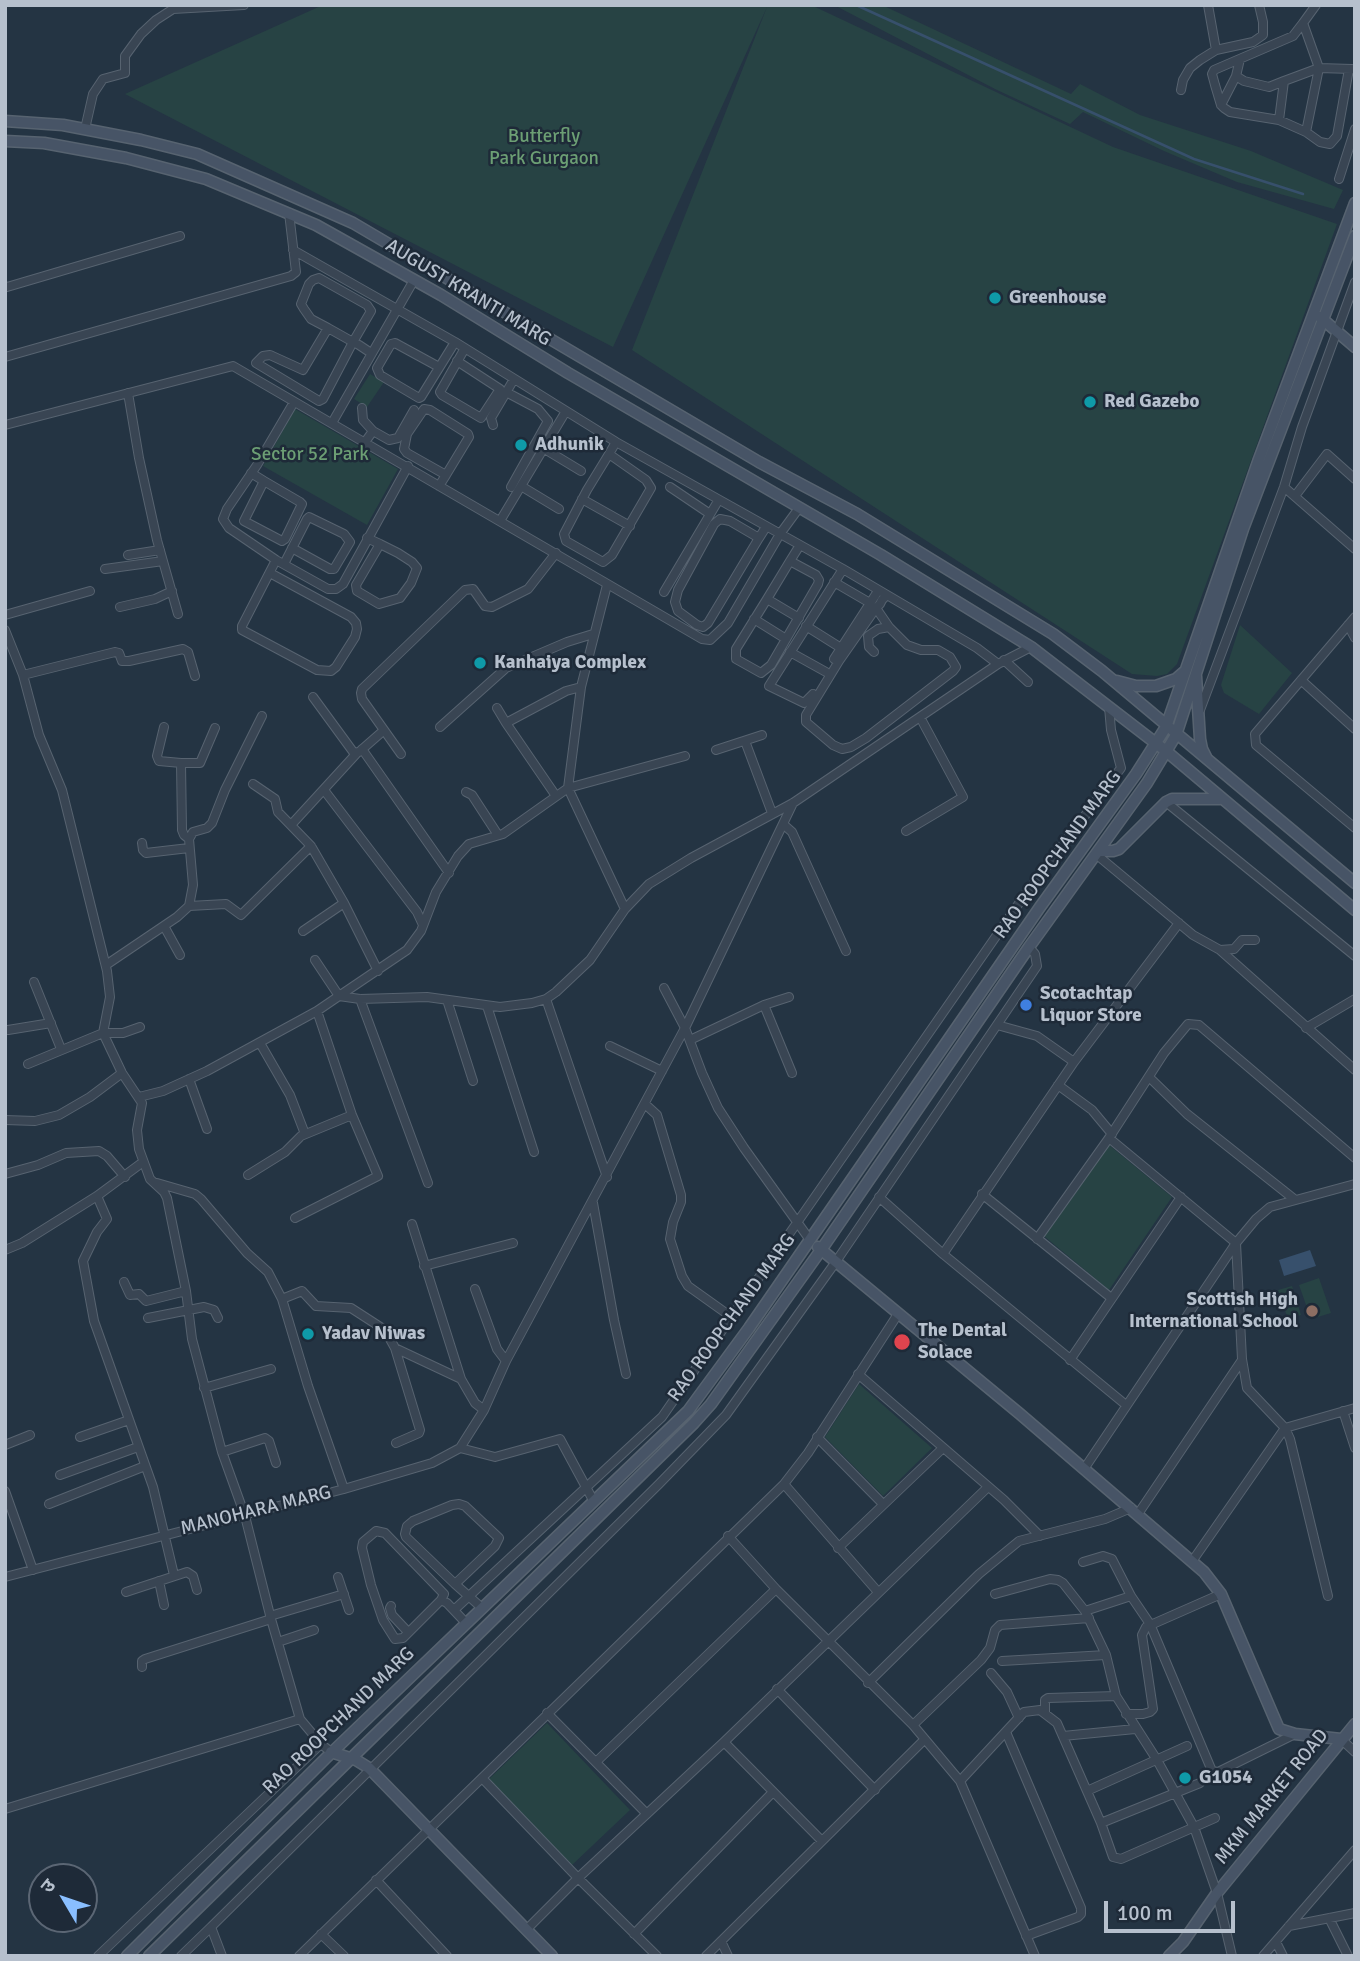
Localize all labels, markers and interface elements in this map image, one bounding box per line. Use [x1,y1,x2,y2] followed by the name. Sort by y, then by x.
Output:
[489,126,599,170] park label: Butterfly Park Gurgaon
[381,235,555,351] street label: AUGUST KRANTI MARG
[1009,287,1106,309] place label: Greenhouse
[987,290,1003,306] marker: Greenhouse
[1104,391,1199,413] place label: Red Gazebo
[1082,394,1098,410] marker: Red Gazebo
[535,434,604,456] place label: Adhunik
[513,437,529,453] marker: Adhunik
[251,444,369,466] park label: Sector 52 Park
[494,652,646,674] place label: Kanhaiya Complex
[472,655,488,671] marker: Kanhaiya Complex
[989,767,1127,943] street label: RAO ROOPCHAND MARG
[1040,983,1142,1027] place label: Scotachtap Liquor Store
[1018,997,1034,1013] marker: Scotachtap Liquor Store
[663,1230,801,1406] street label: RAO ROOPCHAND MARG
[1129,1289,1298,1333] place label: Scottish High International School
[1304,1303,1320,1319] marker: Scottish High International School
[918,1320,1007,1364] place label: The Dental Solace
[322,1323,425,1345] place label: Yadav Niwas
[300,1326,316,1342] marker: Yadav Niwas
[892,1332,912,1352] marker: The Dental Solace
[178,1481,334,1541] street label: MANOHARA MARG
[258,1643,420,1799] street label: RAO ROOPCHAND MARG
[1210,1725,1334,1869] street label: MKM MARKET ROAD
[1199,1767,1252,1789] place label: G1054
[1177,1770,1193,1786] marker: G1054
[28,1863,98,1933] north arrow
[35,1874,61,1898] text: उ
[1108,1888,1239,1932] scale bar
[1117,1900,1172,1926] text: 100 m

